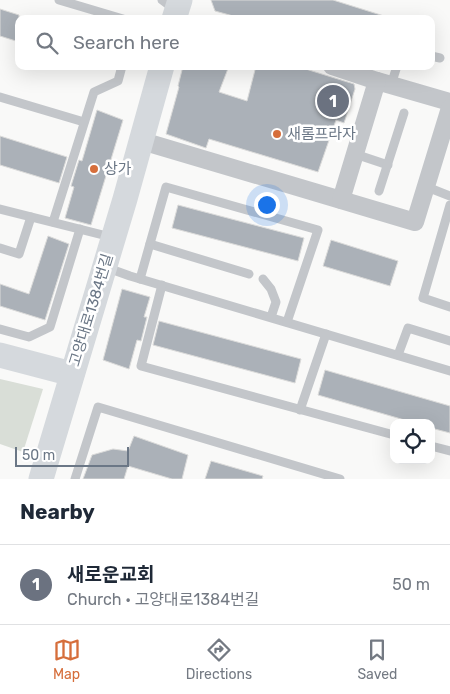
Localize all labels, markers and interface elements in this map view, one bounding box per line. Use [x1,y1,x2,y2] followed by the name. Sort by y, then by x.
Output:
[15,15,435,70] search box
[33,29,61,57] icon: search
[73,31,180,54] text: Search here
[317,82,349,120] pin: 1
[287,125,356,143] place label: 새롬프라자
[271,128,283,140] marker: 새롬프라자
[104,160,132,178] place label: 상가
[88,163,100,175] marker: 상가
[254,192,280,218] your location
[65,251,117,369] street label: 고양대로1384번길
[390,419,435,464] map controls
[390,419,435,464] button: locate
[15,444,129,467] scale bar
[22,447,55,464] text: 50 m
[20,499,95,524] text: Nearby
[67,563,154,586] text: 새로운교회
[32,575,40,594] text: 1
[392,575,430,594] text: 50 m
[67,590,260,609] text: Church · 고양대로1384번길
[53,636,81,683] tab: Map
[186,636,252,683] tab: Directions
[357,636,397,683] tab: Saved

